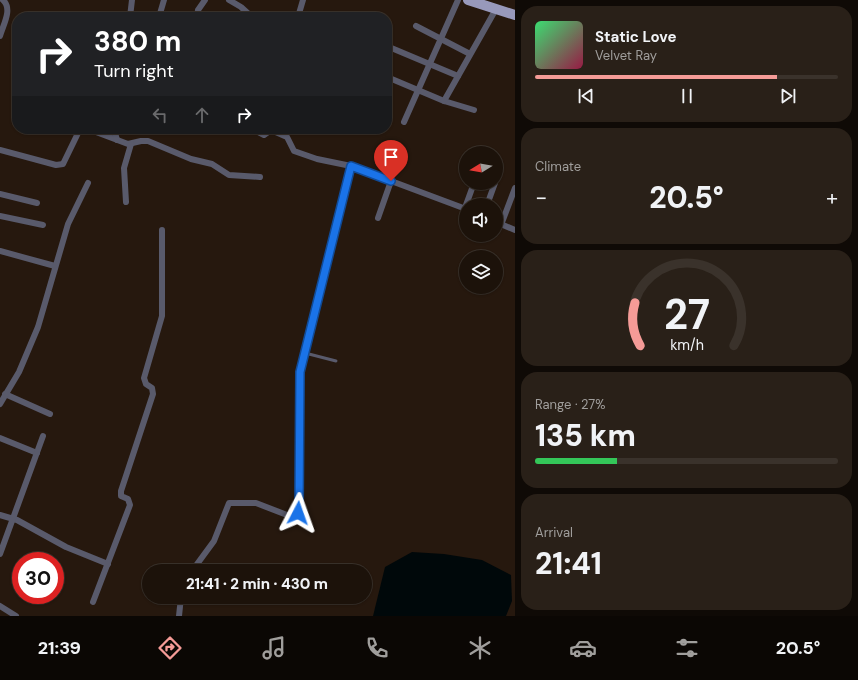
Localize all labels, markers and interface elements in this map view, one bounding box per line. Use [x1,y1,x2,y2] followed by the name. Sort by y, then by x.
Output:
[94,23,181,60] text: 380 m
[595,27,676,47] text: Static Love
[28,28,80,80] icon: right
[595,47,657,64] text: Velvet Ray
[94,59,174,83] text: Turn right
[575,85,597,107] icon: previous
[676,85,698,107] icon: pause
[777,85,799,107] icon: next
[149,104,171,126] icon: left
[191,104,213,126] icon: ahead
[233,104,255,126] icon: right
[374,140,408,181] pin
[380,146,402,168] icon: arrive
[459,146,503,190] north arrow
[459,146,503,294] map controls
[535,158,581,175] text: Climate
[649,178,724,217] text: 20.5°
[535,183,547,212] text: −
[826,183,838,212] text: +
[459,198,503,242] button: sound
[459,250,503,294] button: layers
[663,288,710,342] text: 27
[670,336,703,354] text: km/h
[535,396,605,413] text: Range · 27%
[535,416,636,455] text: 135 km
[277,492,319,534] position arrow
[535,524,573,541] text: Arrival
[535,544,602,583] text: 21:41
[12,552,64,604] speed limit sign: 30
[186,574,328,594] text: 21:41 · 2 min · 430 m
[156,634,184,662] icon: directions
[260,634,288,662] icon: music
[363,634,391,662] icon: phone
[466,634,494,662] icon: climate
[569,634,597,662] icon: car
[673,634,701,662] icon: filters
[38,636,81,660] text: 21:39
[776,636,820,660] text: 20.5°

